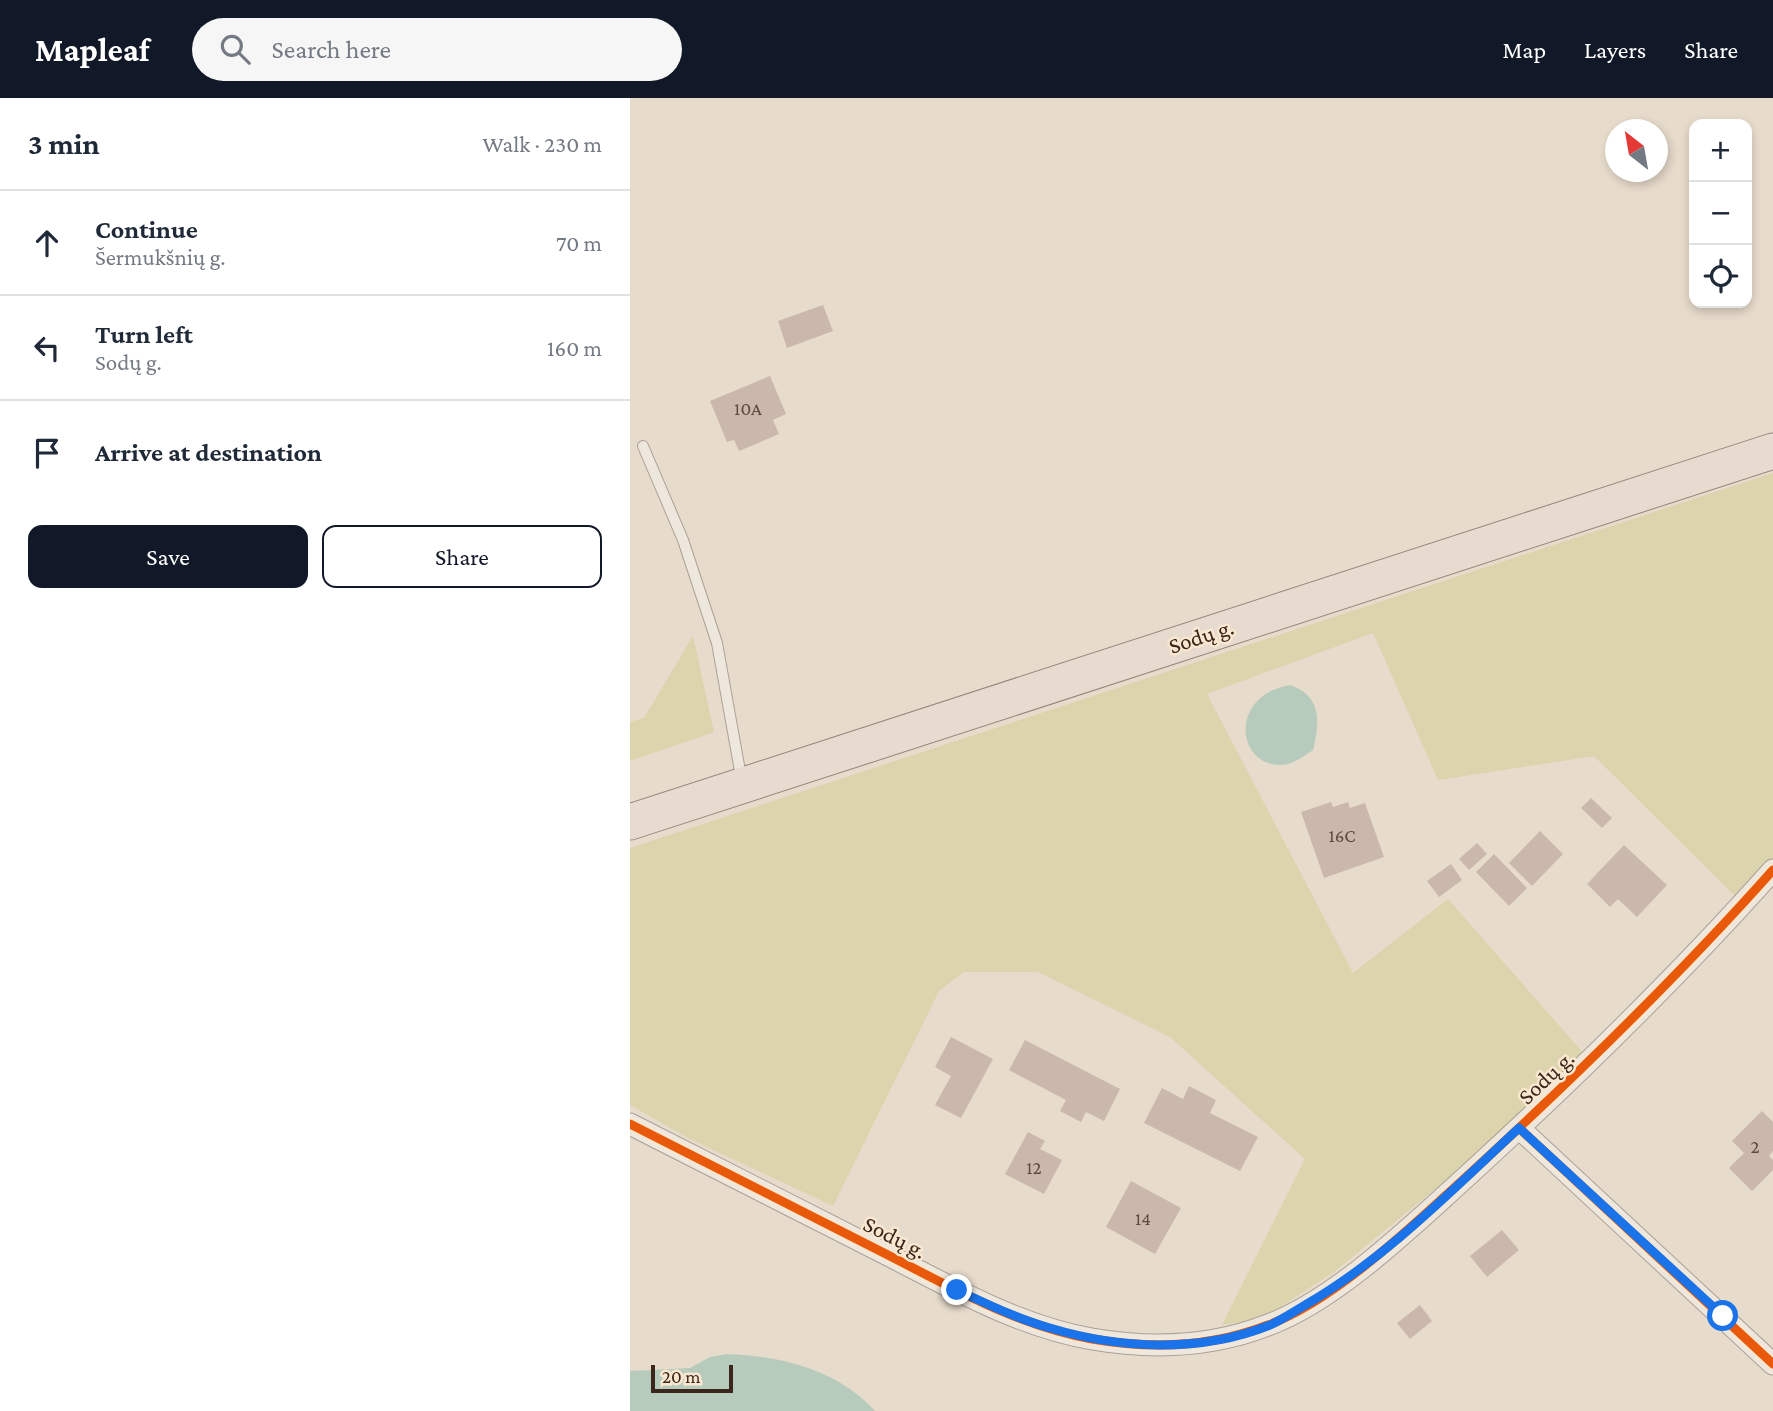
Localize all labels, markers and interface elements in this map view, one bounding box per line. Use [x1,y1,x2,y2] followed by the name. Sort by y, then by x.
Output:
[192,18,682,81] search box
[216,30,254,68] icon: search
[35,31,150,68] text: Mapleaf
[272,35,391,64] text: Search here
[1502,36,1546,63] text: Map
[1584,36,1646,63] text: Layers
[1684,36,1738,63] text: Share
[1605,119,1668,182] north arrow
[1689,119,1752,308] map controls
[1689,119,1752,182] button: +
[28,127,100,160] text: 3 min
[482,131,602,157] text: Walk · 230 m
[1689,182,1752,245] button: −
[95,215,198,244] text: Continue
[28,224,66,262] icon: ahead
[556,230,602,256] text: 70 m
[95,244,226,270] text: Šermukšnių g.
[1689,245,1752,308] button: locate
[95,320,193,349] text: Turn left
[28,329,66,367] icon: left
[547,335,602,361] text: 160 m
[95,349,162,375] text: Sodų g.
[734,398,762,419] house number: 10A
[28,434,66,472] icon: arrive
[95,438,322,467] text: Arrive at destination
[28,525,308,588] button: Save
[322,525,602,588] button: Share
[1165,613,1237,659] street label: Sodų g.
[1328,825,1356,846] house number: 16C
[1513,1045,1579,1109] street label: Sodų g.
[1750,1136,1760,1157] house number: 2
[1026,1157,1042,1178] house number: 12
[1135,1208,1151,1229] house number: 14
[859,1210,931,1264] street label: Sodų g.
[941,1274,972,1305] route end
[1707,1300,1738,1331] route start
[651,1362,733,1394] scale bar
[662,1366,701,1387] text: 20 m

